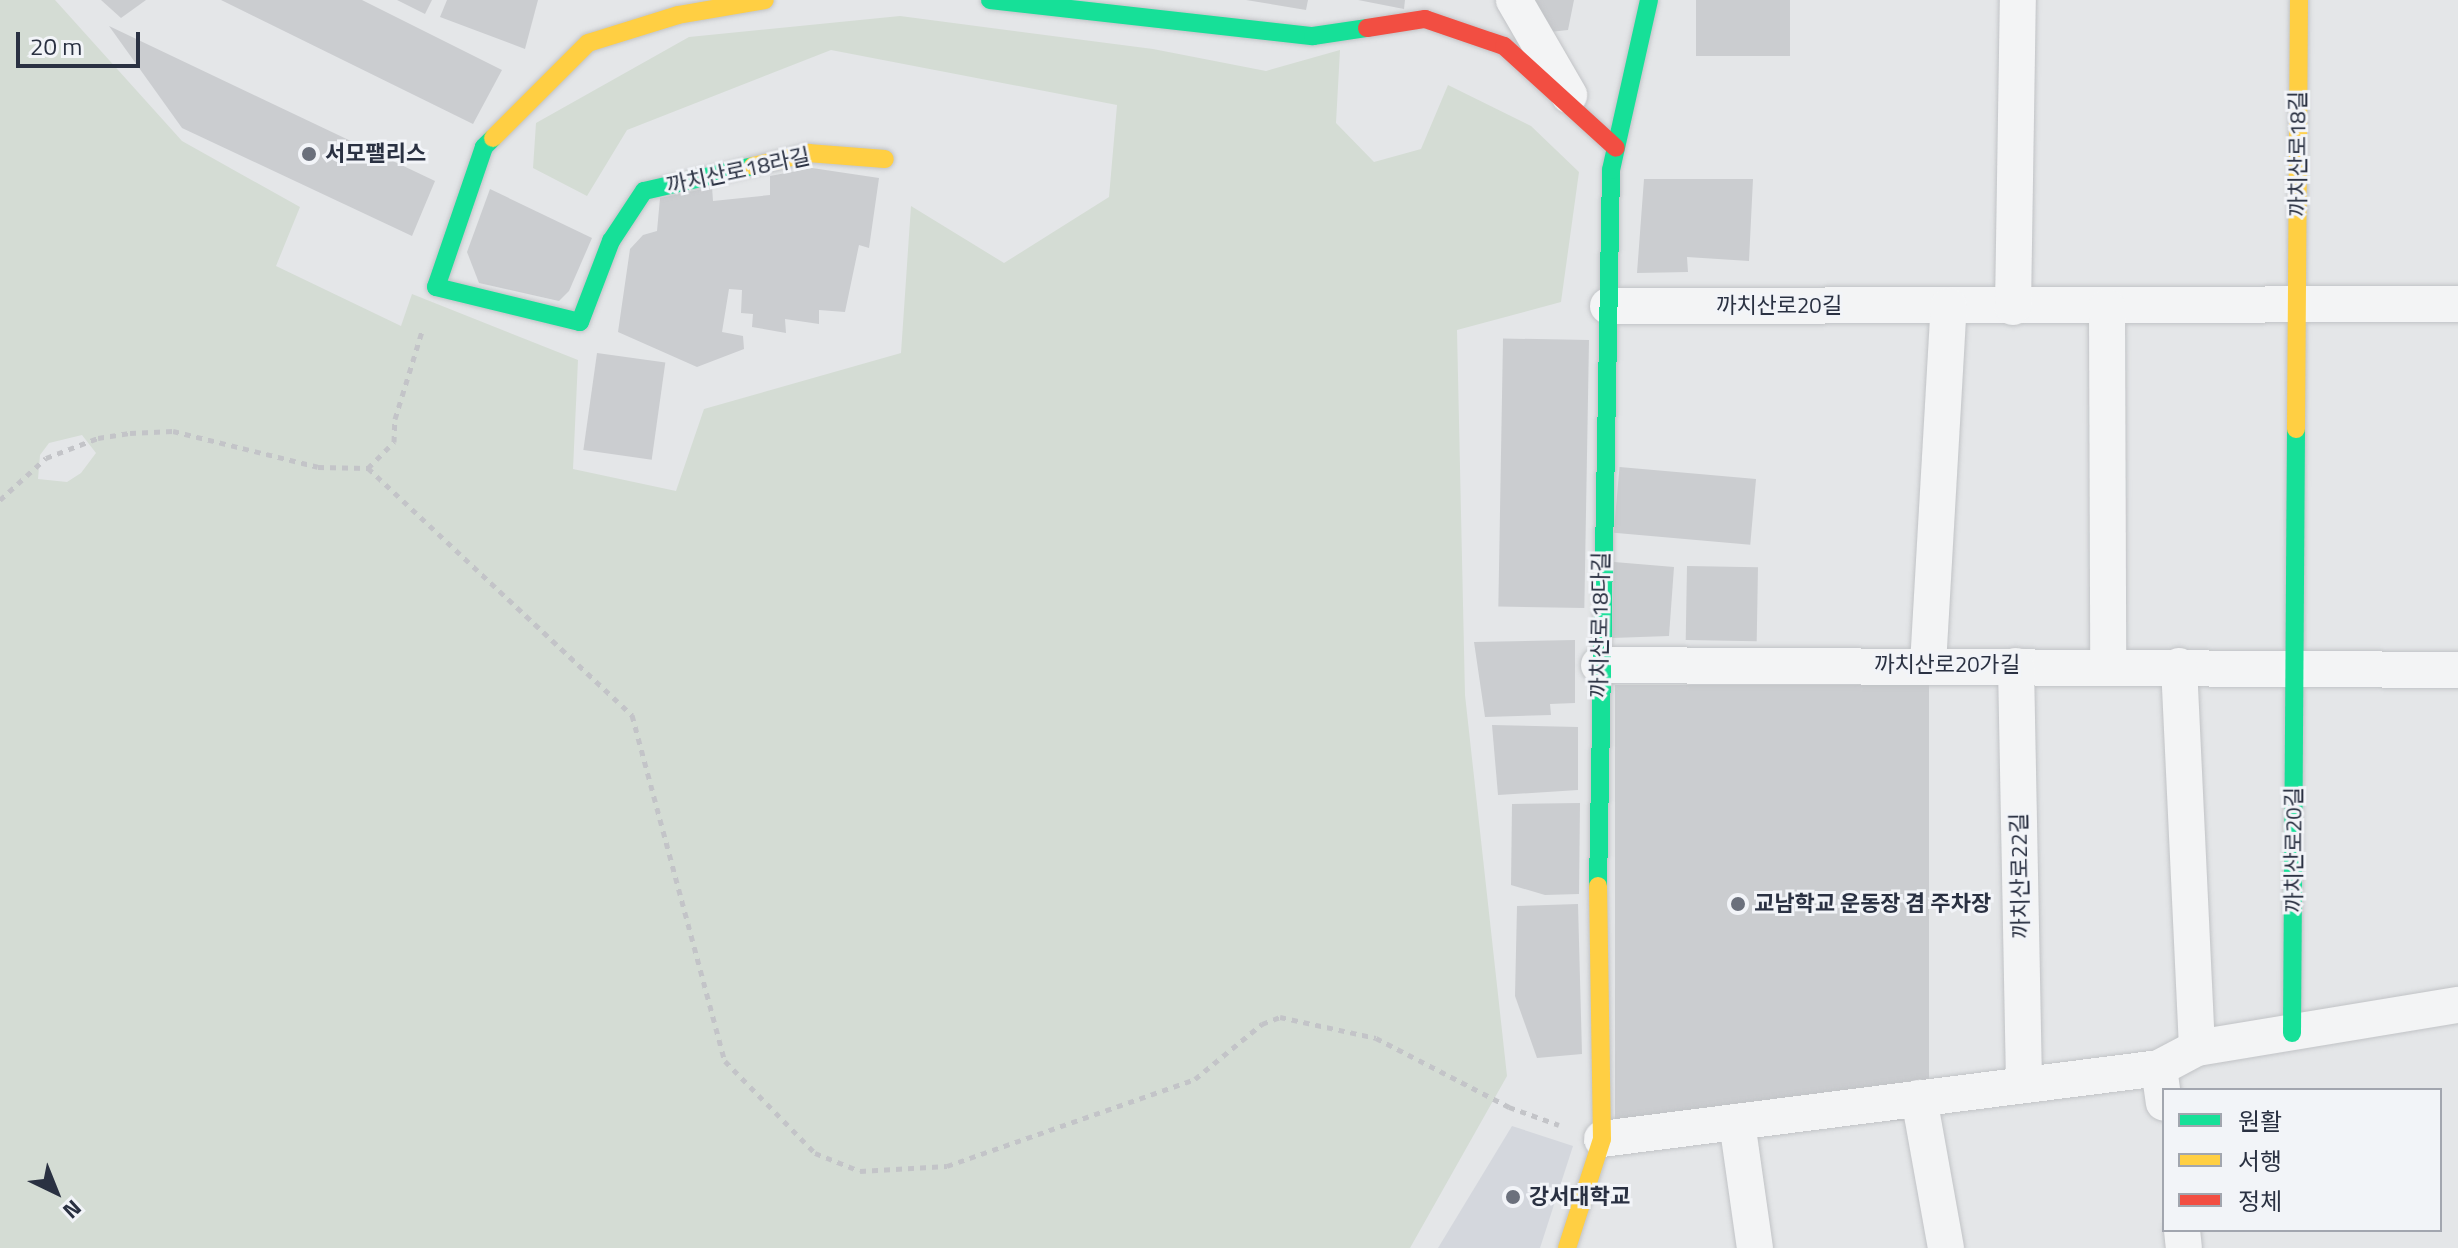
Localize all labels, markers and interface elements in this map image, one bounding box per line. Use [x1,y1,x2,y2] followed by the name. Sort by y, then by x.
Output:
[20,16,144,66] scale bar
[30,28,82,64] text: 20 m
[2285,91,2311,217] street label: 까치산로18길
[325,141,426,167] place label: 서모팰리스
[664,143,812,199] street label: 까치산로18라길
[300,145,318,163] marker: 서모팰리스
[1716,293,1842,319] street label: 까치산로20길
[1586,552,1614,698] street label: 까치산로18다길
[1874,652,2020,678] street label: 까치산로20가길
[2281,787,2307,913] street label: 까치산로20길
[2006,813,2034,939] street label: 까치산로22길
[1754,891,1991,917] place label: 교남학교 운동장 겸 주차장
[1729,895,1747,913] marker: 교남학교 운동장 겸 주차장
[2162,1088,2442,1232] legend
[2238,1103,2282,1139] text: 원활
[2238,1143,2282,1179] text: 서행
[16,1152,96,1232] north arrow
[2238,1183,2282,1219] text: 정체
[1529,1184,1630,1210] place label: 강서대학교
[1504,1188,1522,1206] marker: 강서대학교
[55,1192,90,1227] text: N

